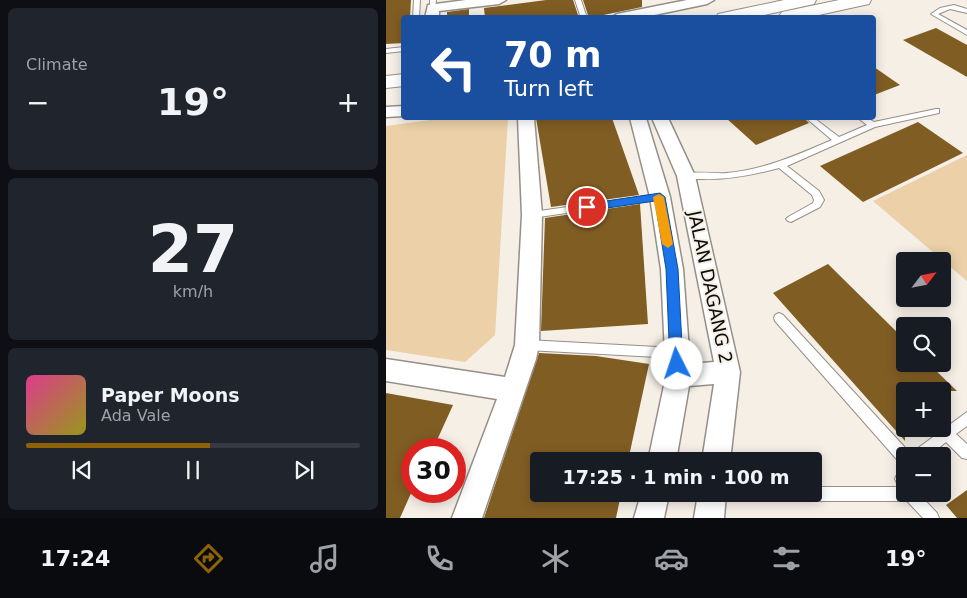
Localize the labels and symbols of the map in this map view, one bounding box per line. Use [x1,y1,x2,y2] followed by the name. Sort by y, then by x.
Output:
[566,186,608,228] pin
[684,208,737,365] street label: JALAN DAGANG 2
[896,252,951,308] north arrow
[650,337,702,389] position arrow
[401,438,466,503] speed limit sign: 30

